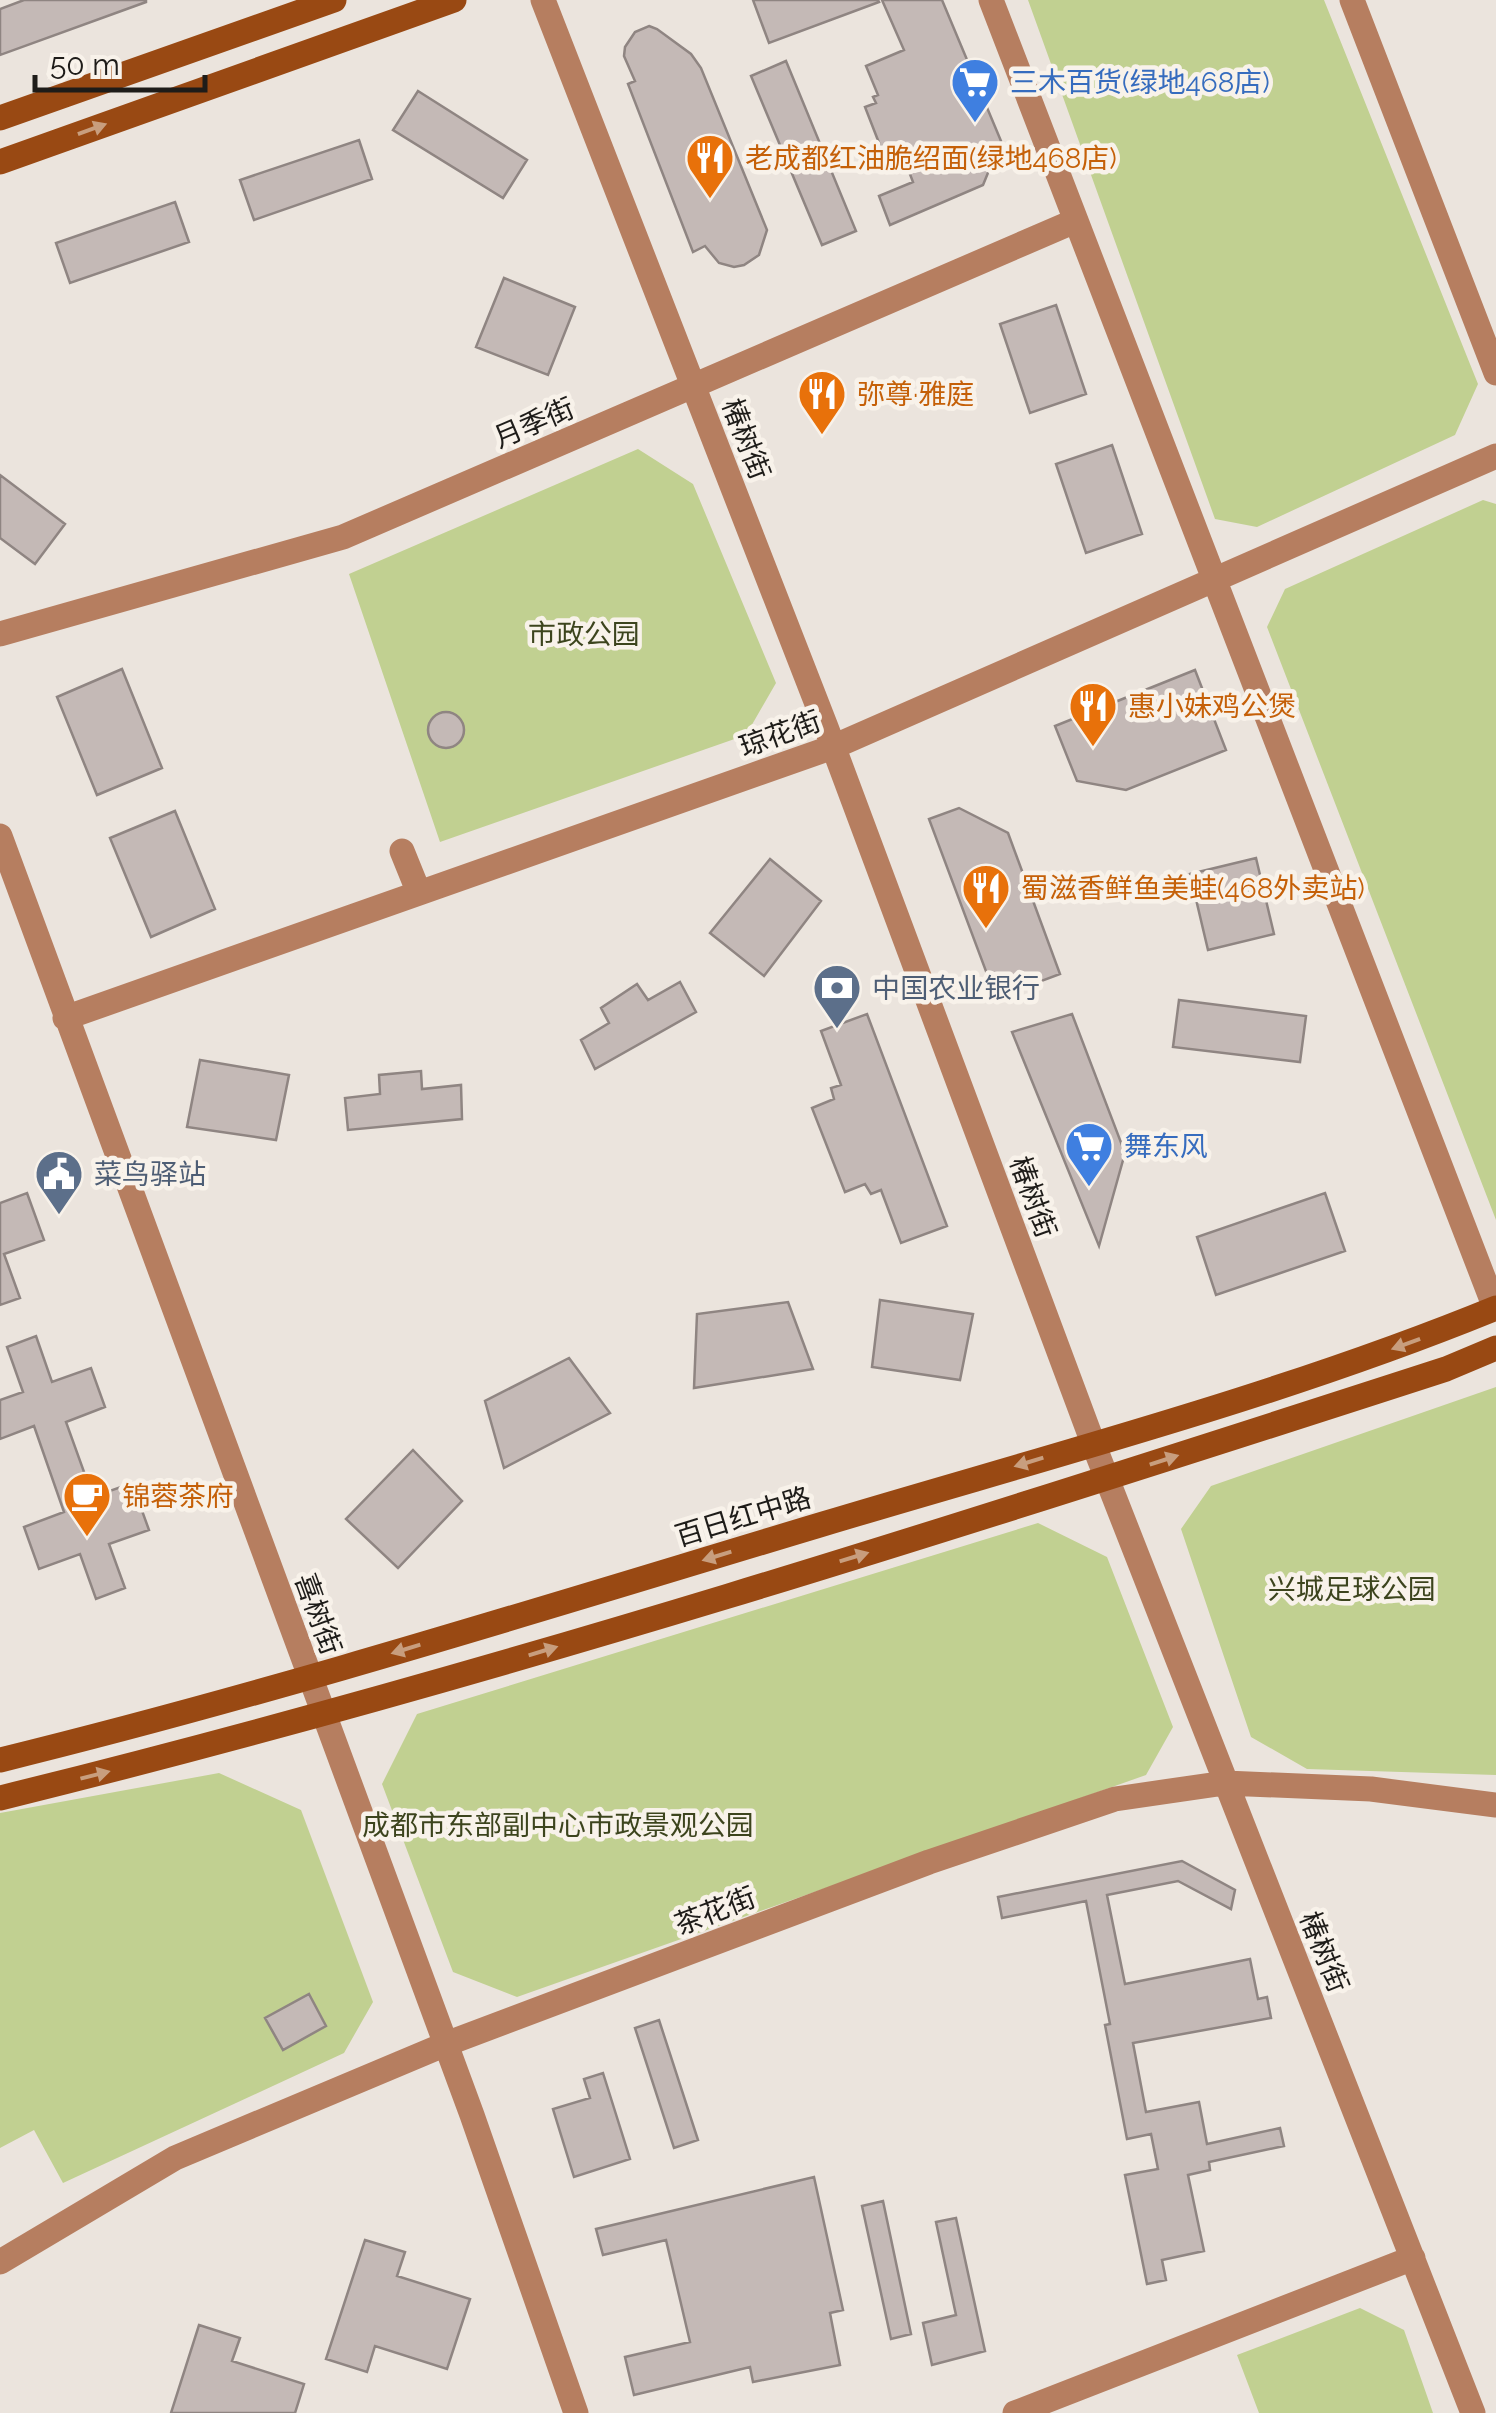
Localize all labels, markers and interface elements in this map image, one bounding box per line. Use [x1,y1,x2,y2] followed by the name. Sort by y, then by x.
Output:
[35,30,205,92] scale bar
[50,47,120,82] text: 50 m
[949,56,1001,124] supermarket icon: 三木百货(绿地468店)
[1010,66,1270,99] place label: 三木百货(绿地468店)
[77,121,107,136] one-way arrow
[684,132,736,200] restaurant icon: 老成都红油脆绍面(绿地468店)
[745,142,1117,175] place label: 老成都红油脆绍面(绿地468店)
[796,368,848,436] restaurant icon: 弥尊·雅庭
[857,378,974,411] place label: 弥尊·雅庭
[489,391,579,455] street label: 月季街
[716,394,776,484] street label: 椿树街
[528,618,640,651] park label: 市政公园
[1067,680,1119,748] restaurant icon: 惠小妹鸡公煲
[1128,690,1296,723] place label: 惠小妹鸡公煲
[735,704,825,764] street label: 琼花街
[960,862,1012,930] restaurant icon: 蜀滋香鲜鱼美蛙(468外卖站)
[1021,872,1365,905] place label: 蜀滋香鲜鱼美蛙(468外卖站)
[811,962,863,1030] bank icon: 中国农业银行
[872,972,1040,1005] place label: 中国农业银行
[1063,1120,1115,1188] supermarket icon: 舞东风
[1124,1130,1208,1163] place label: 舞东风
[33,1148,85,1216] public building icon: 菜鸟驿站
[1003,1152,1063,1242] street label: 椿树街
[94,1158,206,1191] place label: 菜鸟驿站
[1390,1337,1420,1352] one-way arrow
[1149,1452,1180,1467] one-way arrow
[1013,1455,1044,1470] one-way arrow
[61,1470,113,1538] cafe icon: 锦蓉茶府
[122,1480,234,1513] place label: 锦蓉茶府
[671,1481,815,1553] street label: 百日红中路
[702,1549,732,1564] one-way arrow
[839,1549,870,1564] one-way arrow
[288,1569,348,1659] street label: 喜树街
[1268,1573,1436,1606] park label: 兴城足球公园
[390,1642,421,1657] one-way arrow
[528,1643,559,1658] one-way arrow
[80,1767,111,1782] one-way arrow
[362,1809,754,1842] park label: 成都市东部副中心市政景观公园
[670,1881,760,1941] street label: 茶花街
[1293,1907,1355,1997] street label: 椿树街

